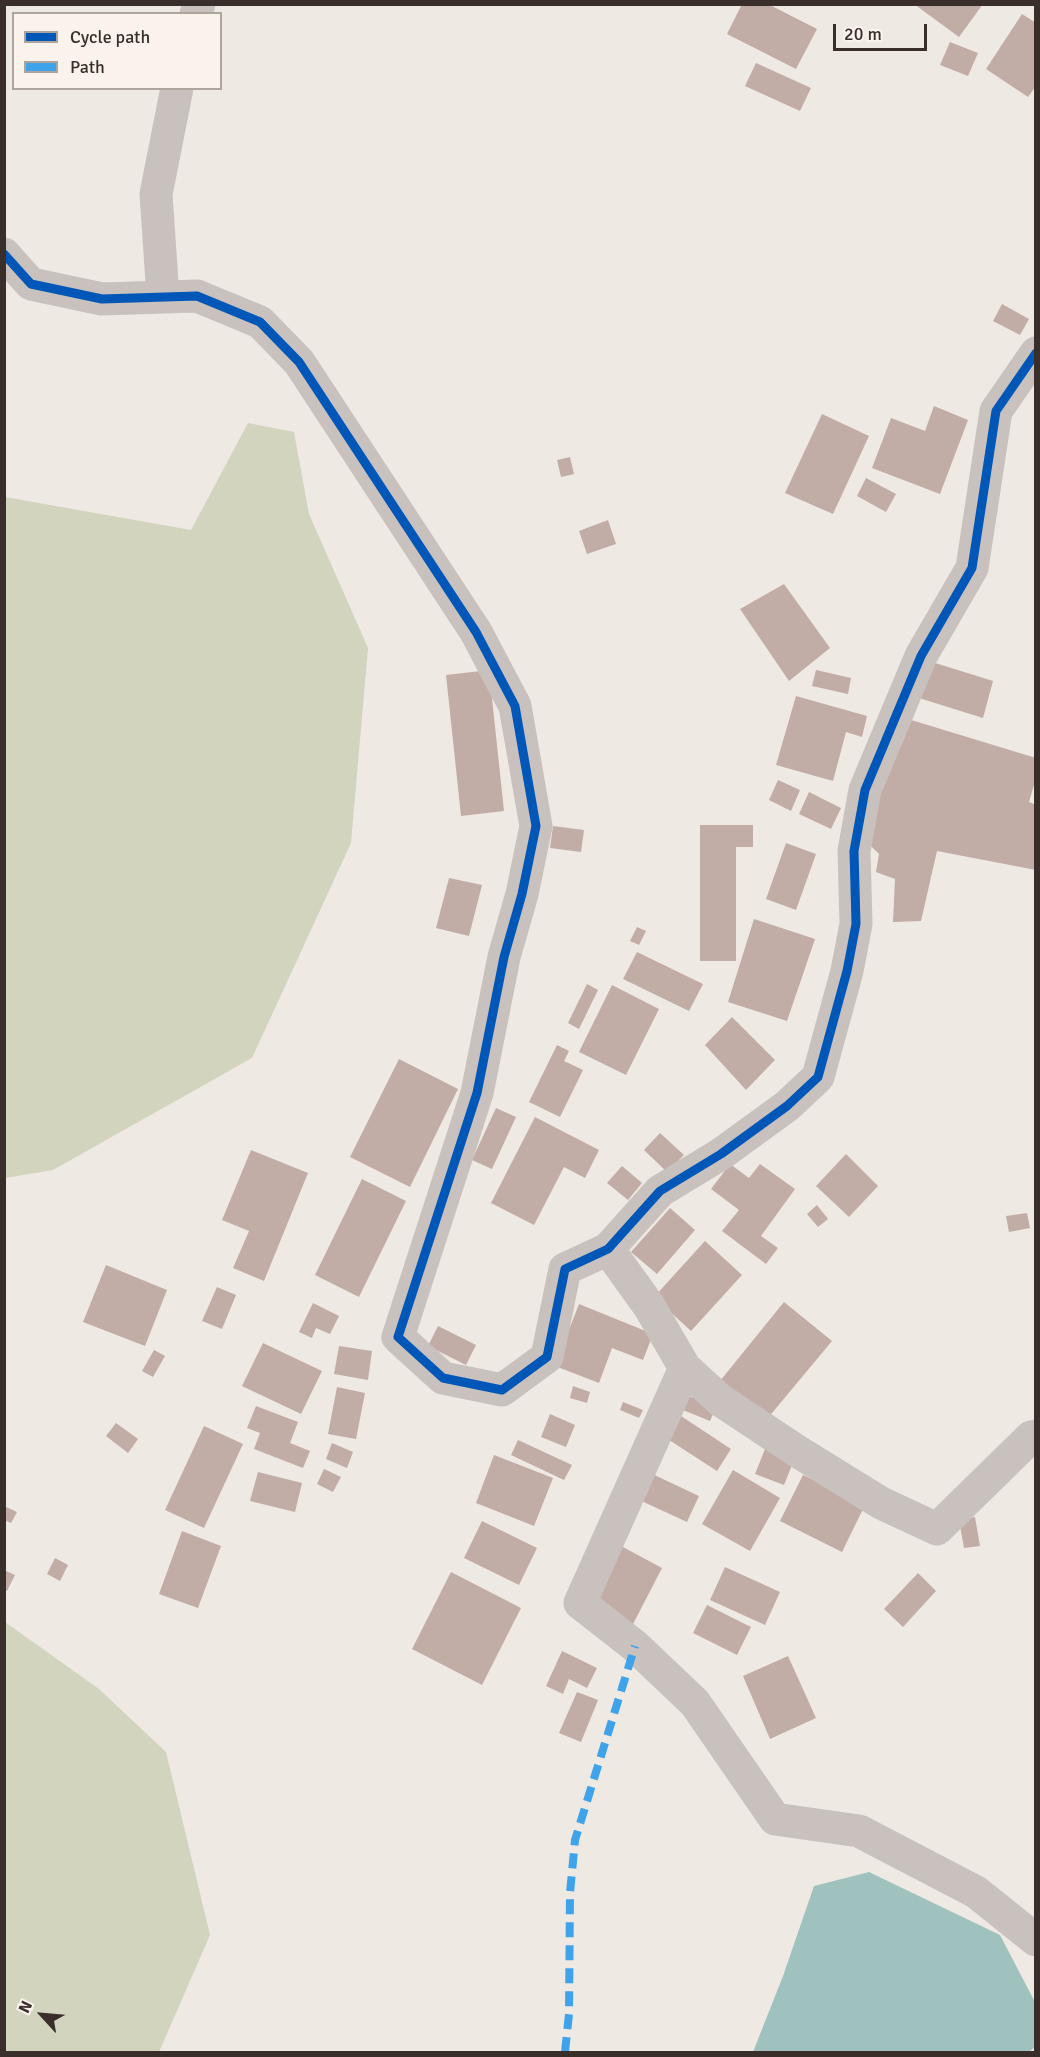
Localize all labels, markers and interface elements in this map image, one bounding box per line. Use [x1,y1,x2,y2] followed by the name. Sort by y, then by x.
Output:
[12,12,222,90] legend
[836,12,930,50] scale bar
[844,23,882,45] text: 20 m
[70,26,150,48] text: Cycle path
[70,56,105,78] text: Path
[12,1985,72,2045] north arrow
[14,1998,37,2017] text: N

